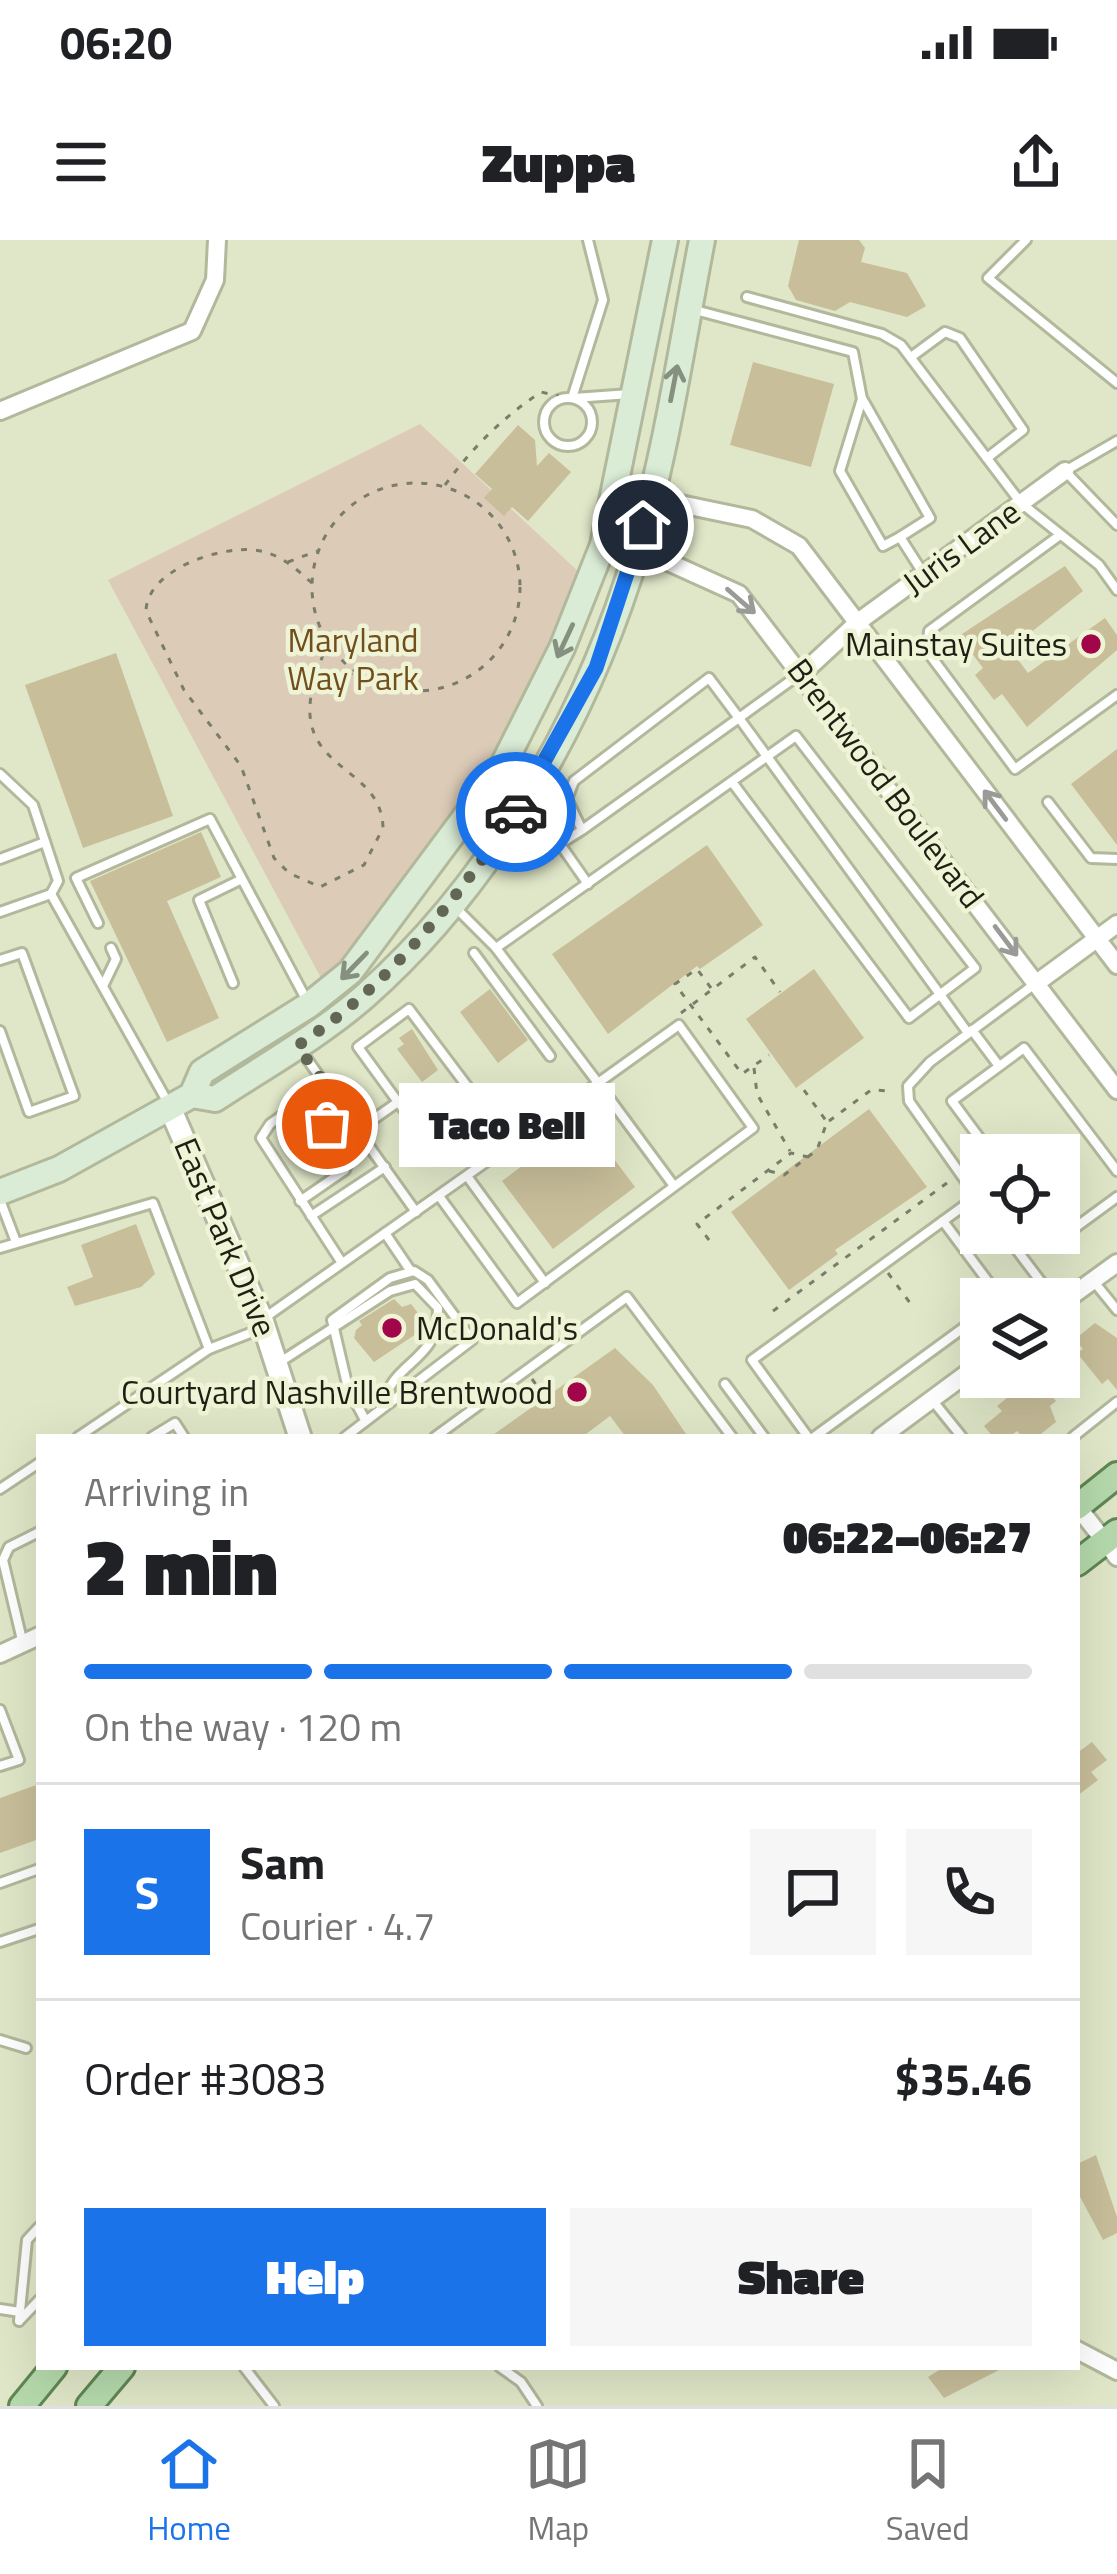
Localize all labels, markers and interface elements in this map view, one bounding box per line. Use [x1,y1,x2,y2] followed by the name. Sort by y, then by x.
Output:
[60,8,172,76] text: 06:20
[482,121,635,203] text: Zuppa
[48,129,114,195] icon: menu
[1003,129,1069,195] icon: share
[663,364,686,402] one-way arrow
[592,474,694,576] pin
[892,487,1030,607] street label: Juris Lane
[610,492,676,558] icon: home
[725,587,755,615] one-way arrow
[287,615,419,703] park label: Maryland Way Park
[845,619,1067,669] place label: Mainstay Suites
[553,622,575,658] one-way arrow
[1078,631,1104,657] marker: Mainstay Suites
[775,647,997,919] street label: Brentwood Boulevard
[456,752,576,872] courier
[483,779,549,845] icon: car
[983,789,1009,822] one-way arrow
[993,924,1019,956] one-way arrow
[340,951,368,980] one-way arrow
[276,1073,378,1175] pin
[399,1082,615,1166] callout: Taco Bell
[294,1091,360,1157] icon: bag
[429,1095,585,1154] text: Taco Bell
[162,1130,290,1344] street label: East Park Drive
[960,1134,1080,1398] map controls
[960,1134,1080,1254] button: locate
[960,1278,1080,1398] button: layers
[416,1303,578,1353] place label: McDonald's
[379,1315,405,1341] marker: McDonald's
[121,1367,553,1417] place label: Courtyard Nashville Brentwood
[564,1379,590,1405] marker: Courtyard Nashville Brentwood
[84,1462,249,1521] text: Arriving in
[783,1502,1032,1570] text: 06:22–06:27
[84,1507,278,1625] text: 2 min
[84,1697,402,1756] text: On the way · 120 m
[240,1828,325,1896] text: Sam
[750,1829,876,1955] button: chat
[906,1829,1032,1955] button: phone
[135,1858,159,1926] text: S
[240,1896,435,1955] text: Courier · 4.7
[84,2044,327,2112] text: Order #3083
[894,2044,1032,2112] text: $35.46
[84,2208,546,2346] button: Help
[570,2208,1032,2346] button: Share
[147,2431,231,2553] tab: Home
[525,2431,591,2553] tab: Map
[886,2431,970,2553] tab: Saved

